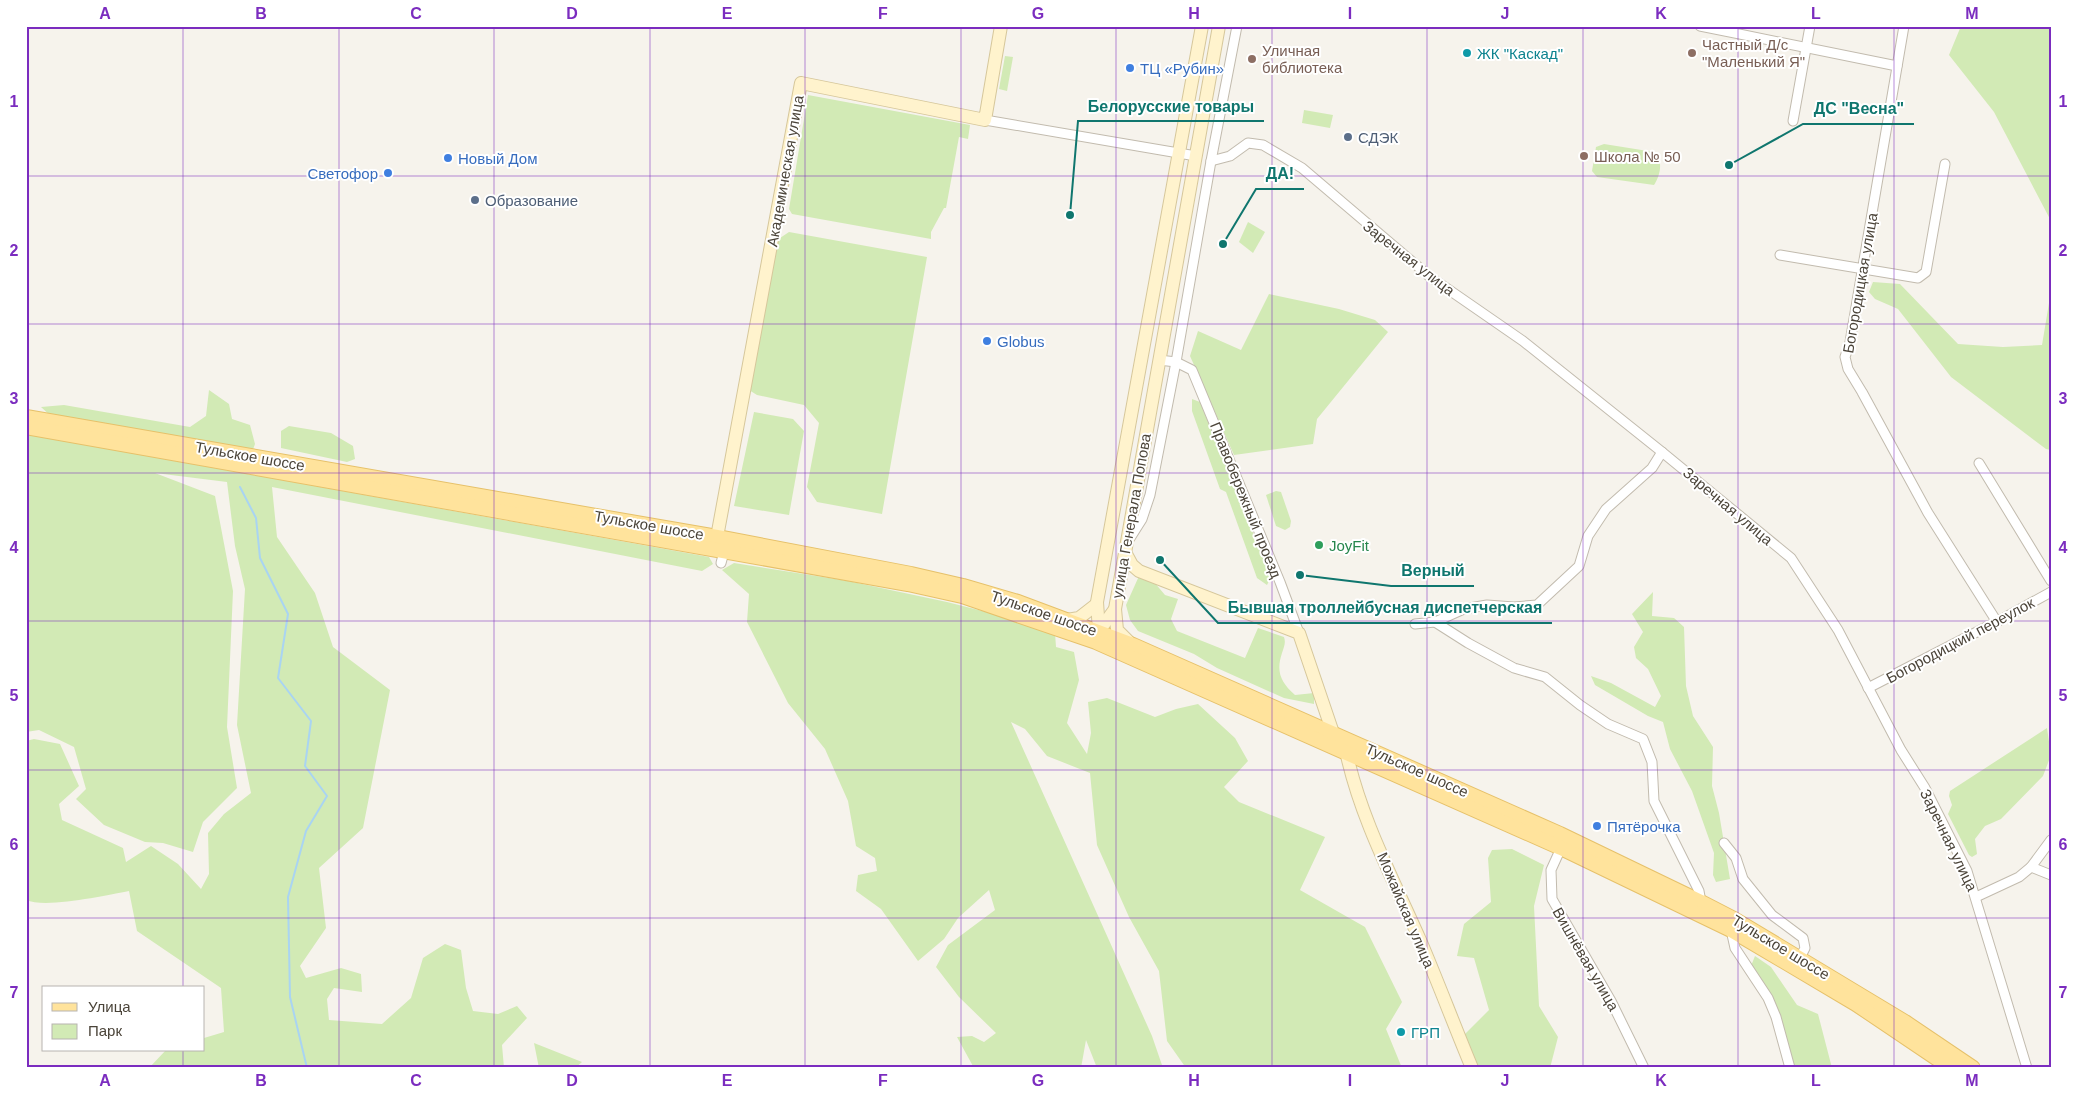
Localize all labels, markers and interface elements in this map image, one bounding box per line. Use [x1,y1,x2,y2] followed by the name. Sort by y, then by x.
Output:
[99,5,111,22] text: A
[255,5,267,22] text: B
[410,5,422,22] text: C
[566,5,578,22] text: D
[722,5,733,22] text: E
[878,5,888,22] text: F
[1032,5,1044,22] text: G
[1188,5,1200,22] text: H
[1348,5,1352,22] text: I
[1501,5,1509,22] text: J
[1655,5,1667,22] text: K
[1811,5,1821,22] text: L
[1965,5,1979,22] text: M
[1702,36,1805,70] place label: Частный Д/с "Маленький Я"
[1262,42,1343,76] place label: Уличная библиотека
[1477,45,1563,62] place label: ЖК "Каскад"
[1461,47,1473,59] marker: ЖК "Каскад"
[1686,47,1698,59] marker: Частный Д/с "Маленький Я"
[1246,53,1258,65] marker: Уличная библиотека
[1140,60,1224,77] place label: ТЦ «Рубин»
[1124,62,1136,74] marker: ТЦ «Рубин»
[1078,90,1264,121] callout: Белорусские товары
[10,93,19,110] text: 1
[763,93,807,248] street label: Академическая улица
[1803,93,1914,124] callout: ДС "Весна"
[2059,93,2068,110] text: 1
[1088,98,1254,115] text: Белорусские товары
[1814,100,1904,117] text: ДС "Весна"
[1358,129,1398,146] place label: СДЭК
[1342,131,1354,143] marker: СДЭК
[1594,148,1681,165] place label: Школа № 50
[458,150,537,167] place label: Новый Дом
[1578,150,1590,162] marker: Школа № 50
[442,152,454,164] marker: Новый Дом
[1256,158,1304,189] callout: ДА!
[307,165,378,182] place label: Светофор
[1266,165,1294,182] text: ДА!
[382,167,394,179] marker: Светофор
[485,192,578,209] place label: Образование
[469,194,481,206] marker: Образование
[1839,211,1881,355] street label: Богородицкая улица
[1360,217,1459,299] street label: Заречная улица
[10,242,19,259] text: 2
[2059,242,2068,259] text: 2
[997,333,1045,350] place label: Globus
[981,335,993,347] marker: Globus
[10,390,19,407] text: 3
[2059,390,2068,407] text: 3
[1207,420,1285,581] street label: Правобережный проезд
[1108,432,1154,600] street label: улица Генерала Попова
[194,438,306,474] street label: Тульское шоссе
[1680,464,1777,549] street label: Заречная улица
[593,507,705,543] street label: Тульское шоссе
[1329,537,1370,554] place label: JoyFit
[10,539,19,556] text: 4
[1313,539,1325,551] marker: JoyFit
[2059,539,2068,556] text: 4
[1391,555,1474,586] callout: Верный
[1401,562,1465,579] text: Верный
[989,587,1099,639] street label: Тульское шоссе
[1218,592,1552,623] callout: Бывшая троллейбусная диспетчерская
[1883,594,2037,686] street label: Богородицкий переулок
[1228,599,1542,616] text: Бывшая троллейбусная диспетчерская
[10,687,19,704] text: 5
[2059,687,2068,704] text: 5
[1363,740,1471,800] street label: Тульское шоссе
[1917,786,1981,894] street label: Заречная улица
[1607,818,1681,835] place label: Пятёрочка
[1591,820,1603,832] marker: Пятёрочка
[10,836,19,853] text: 6
[2059,836,2068,853] text: 6
[1374,850,1438,971] street label: Можайская улица
[1549,904,1623,1014] street label: Вишнёвая улица
[1729,911,1833,983] street label: Тульское шоссе
[10,984,19,1001] text: 7
[2059,984,2068,1001] text: 7
[42,986,205,1052] legend
[88,998,131,1015] text: Улица
[88,1022,122,1039] text: Парк
[1411,1024,1440,1041] place label: ГРП
[1395,1026,1407,1038] marker: ГРП
[99,1072,111,1089] text: A
[255,1072,267,1089] text: B
[410,1072,422,1089] text: C
[566,1072,578,1089] text: D
[722,1072,733,1089] text: E
[878,1072,888,1089] text: F
[1032,1072,1044,1089] text: G
[1188,1072,1200,1089] text: H
[1348,1072,1352,1089] text: I
[1501,1072,1509,1089] text: J
[1655,1072,1667,1089] text: K
[1811,1072,1821,1089] text: L
[1965,1072,1979,1089] text: M

